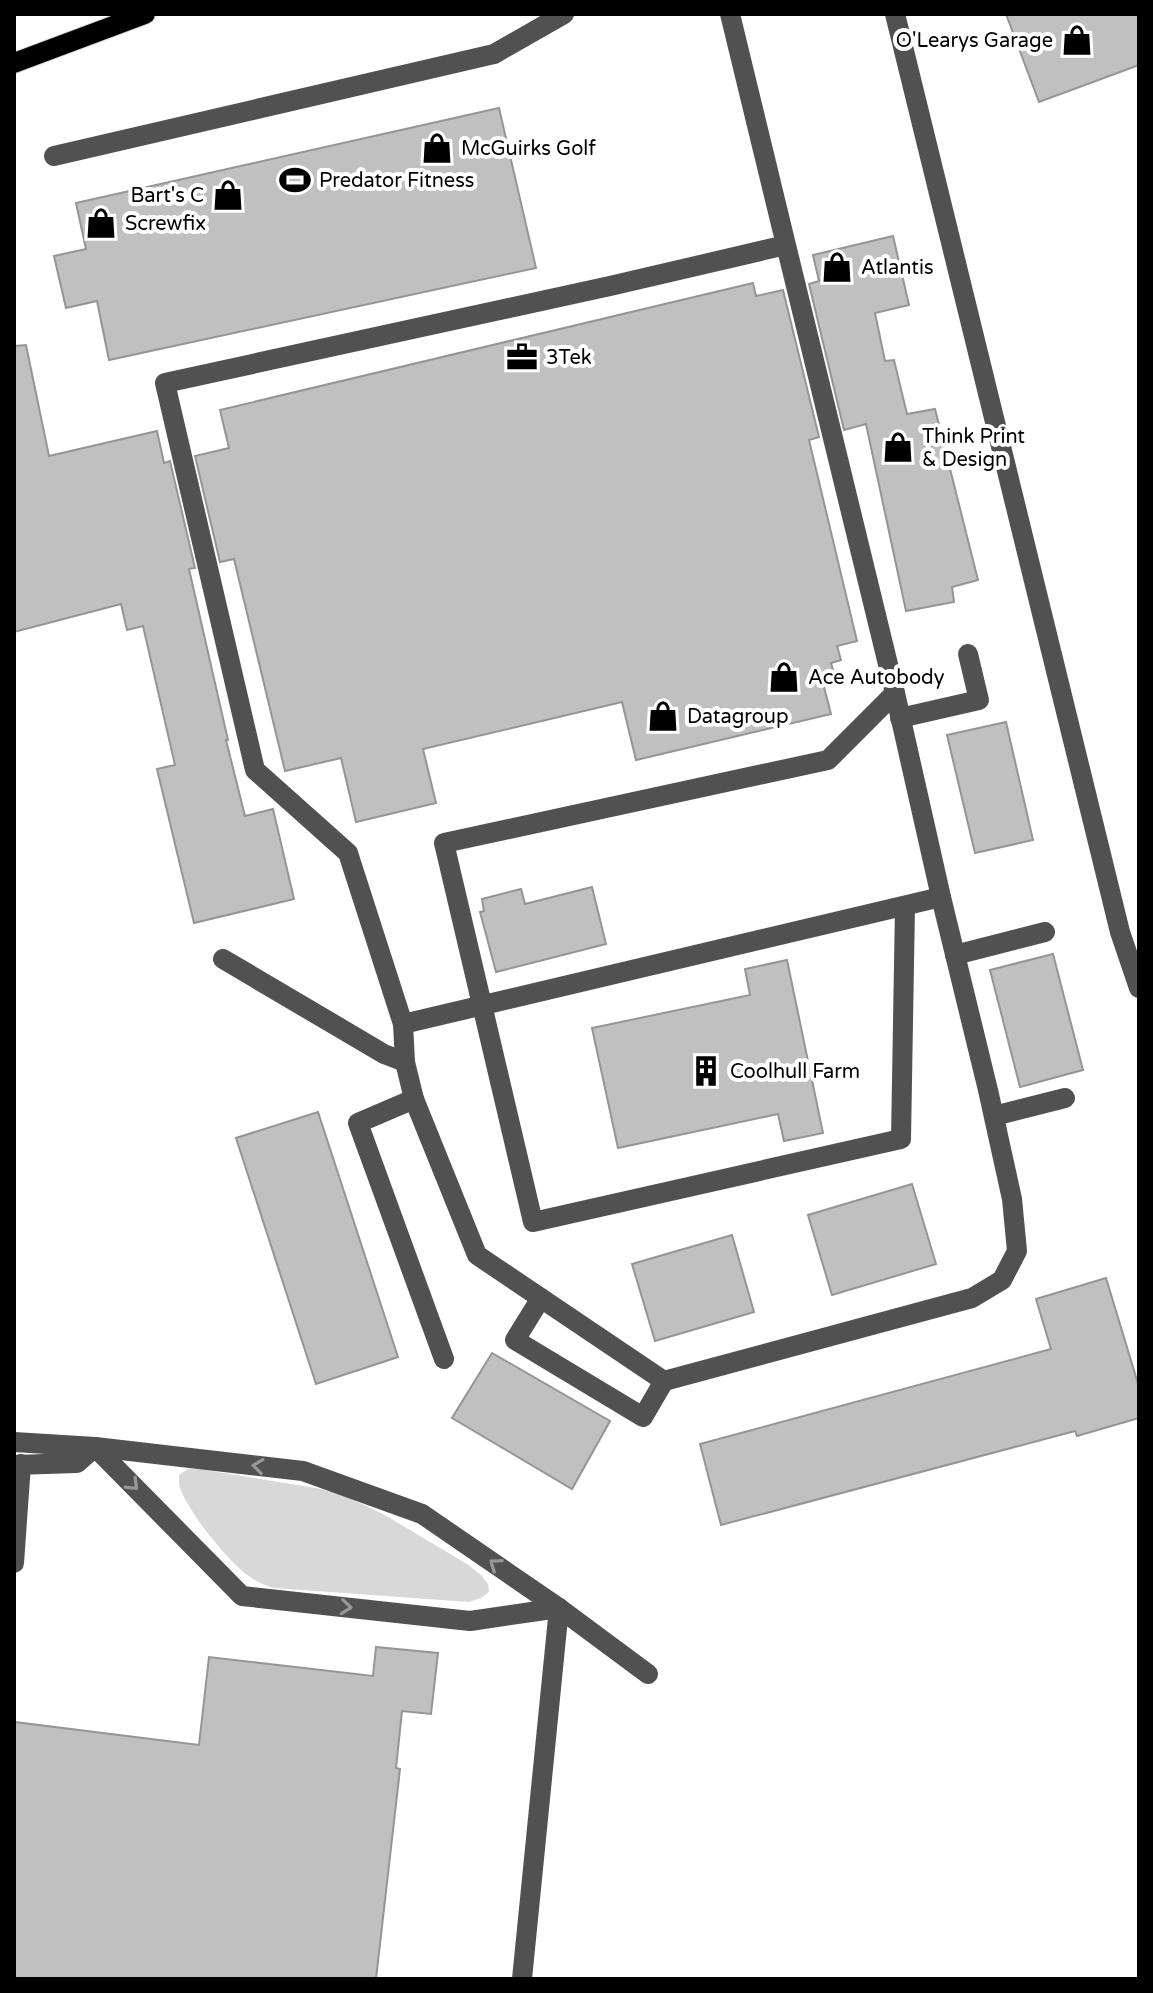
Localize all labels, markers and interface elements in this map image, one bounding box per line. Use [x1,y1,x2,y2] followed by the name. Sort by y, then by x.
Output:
[1060,23,1094,57] shop icon: O'Learys Garage
[896,29,1053,53] place label: O'Learys Garage
[420,131,454,165] shop icon: McGuirks Golf
[461,137,596,161] place label: McGuirks Golf
[278,163,312,197] sports icon: Predator Fitness
[319,169,474,193] place label: Predator Fitness
[211,178,245,212] shop icon: Bart's C
[130,184,204,208] place label: Bart's C
[84,206,118,240] shop icon: Screwfix
[125,212,206,236] place label: Screwfix
[820,250,854,284] shop icon: Atlantis
[861,256,933,280] place label: Atlantis
[505,340,539,374] office icon: 3Tek
[546,346,592,370] place label: 3Tek
[922,425,1025,472] place label: Think Print & Design
[881,430,915,464] shop icon: Think Print & Design
[767,660,801,694] shop icon: Ace Autobody
[808,666,945,690] place label: Ace Autobody
[646,699,680,733] shop icon: Datagroup
[687,705,789,729] place label: Datagroup
[689,1054,723,1088] building icon: Coolhull Farm
[730,1060,860,1084] place label: Coolhull Farm
[251,1457,264,1474] one-way arrow
[124,1476,138,1490] one-way arrow
[489,1559,503,1574] one-way arrow
[340,1599,353,1616] one-way arrow

